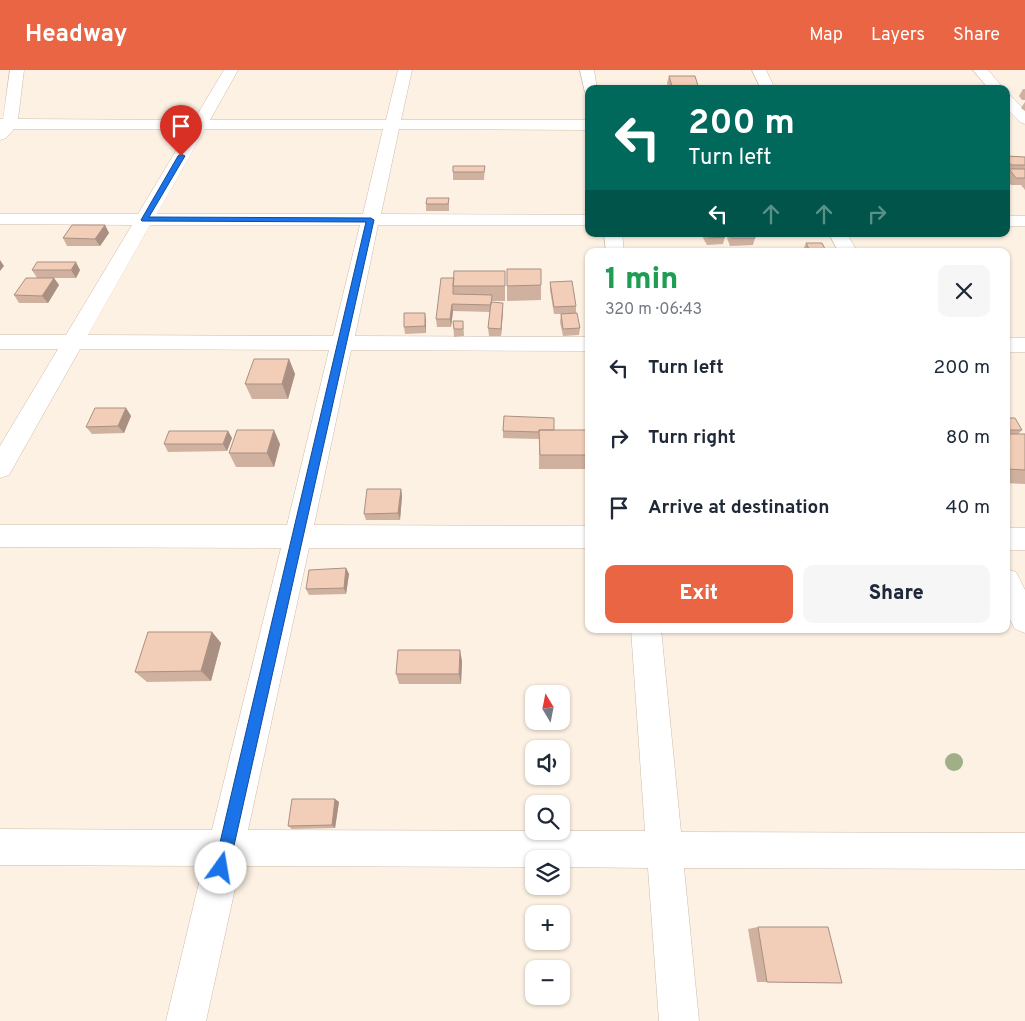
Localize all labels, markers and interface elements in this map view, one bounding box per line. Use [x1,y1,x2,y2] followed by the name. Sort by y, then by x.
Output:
[25,20,127,50] text: Headway
[809,24,843,47] text: Map
[871,24,925,47] text: Layers
[953,24,1000,47] text: Share
[688,102,795,146] text: 200 m
[160,105,202,156] pin
[605,105,670,170] icon: left
[167,112,195,140] icon: arrive
[688,145,771,172] text: Turn left
[704,200,732,228] icon: left
[757,200,785,228] icon: ahead
[810,200,838,228] icon: ahead
[863,200,891,228] icon: right
[605,262,678,299] text: 1 min
[938,265,990,317] button: close
[605,300,702,320] text: 320 m · 06:43
[605,354,633,382] icon: left
[648,356,724,380] text: Turn left
[934,356,990,380] text: 200 m
[605,424,633,452] icon: right
[648,426,736,450] text: Turn right
[946,426,990,450] text: 80 m
[605,494,633,522] icon: arrive
[648,496,829,520] text: Arrive at destination
[945,496,990,520] text: 40 m
[605,565,793,623] button: Exit
[803,565,990,623] button: Share
[525,685,570,730] north arrow
[525,685,570,1005] map controls
[525,740,570,785] button: sound
[525,795,570,840] button: search
[194,841,246,893] position arrow
[525,850,570,895] button: layers
[525,905,570,950] button: +
[525,960,570,1005] button: −

